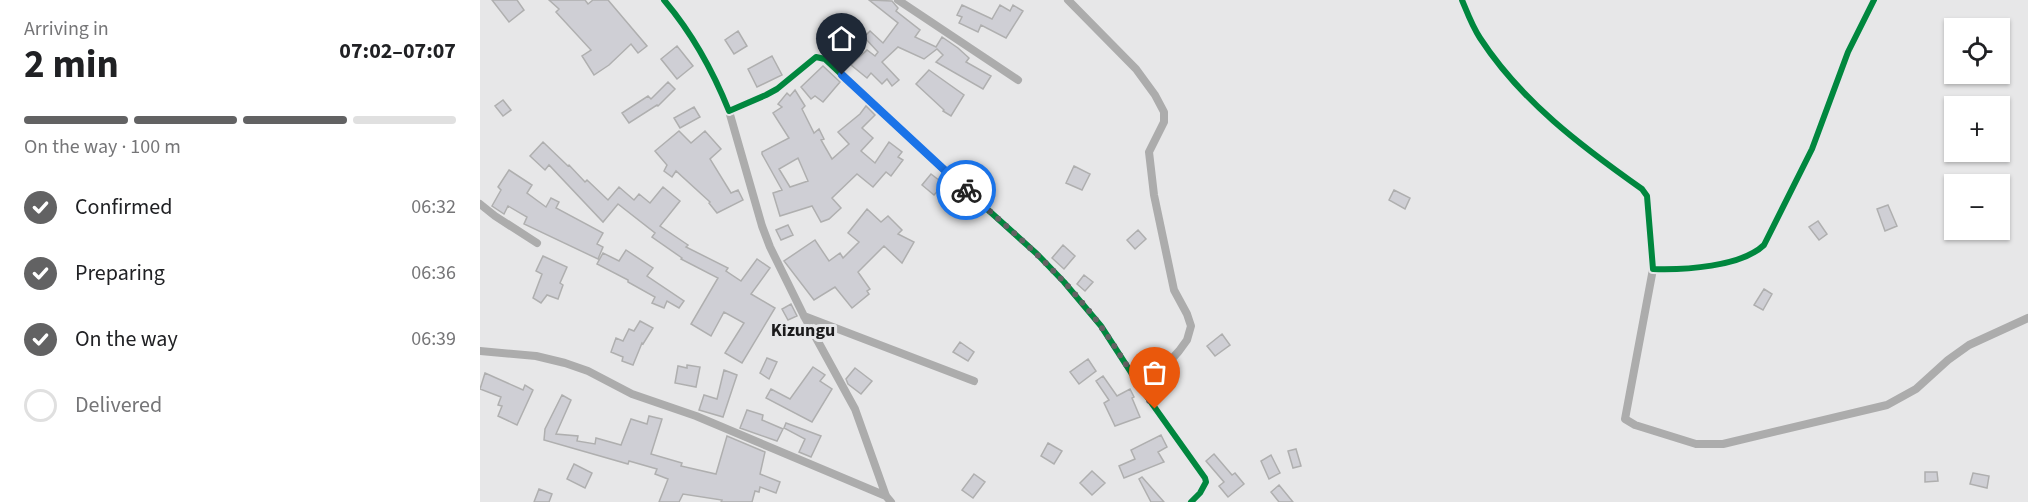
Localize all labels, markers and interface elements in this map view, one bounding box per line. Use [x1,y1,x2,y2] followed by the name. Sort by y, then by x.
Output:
[816,13,867,75] pin
[24,15,109,43] text: Arriving in
[1944,18,2010,240] map controls
[1944,18,2010,84] button: locate
[825,22,858,55] icon: home
[339,35,456,67] text: 07:02–07:07
[24,37,119,93] text: 2 min
[1944,96,2010,162] button: +
[24,133,181,161] text: On the way · 100 m
[936,160,996,220] courier
[950,174,983,207] icon: bike
[1944,174,2010,240] button: −
[24,191,57,224] icon: check
[75,191,172,223] text: Confirmed
[411,193,456,221] text: 06:32
[24,257,57,290] icon: check
[75,257,165,289] text: Preparing
[411,259,456,287] text: 06:36
[771,318,835,343] district label: Kizungu
[24,323,57,356] icon: check
[75,323,178,355] text: On the way
[411,325,456,353] text: 06:39
[1129,347,1180,409] pin
[1138,356,1171,389] icon: bag
[75,389,162,421] text: Delivered

